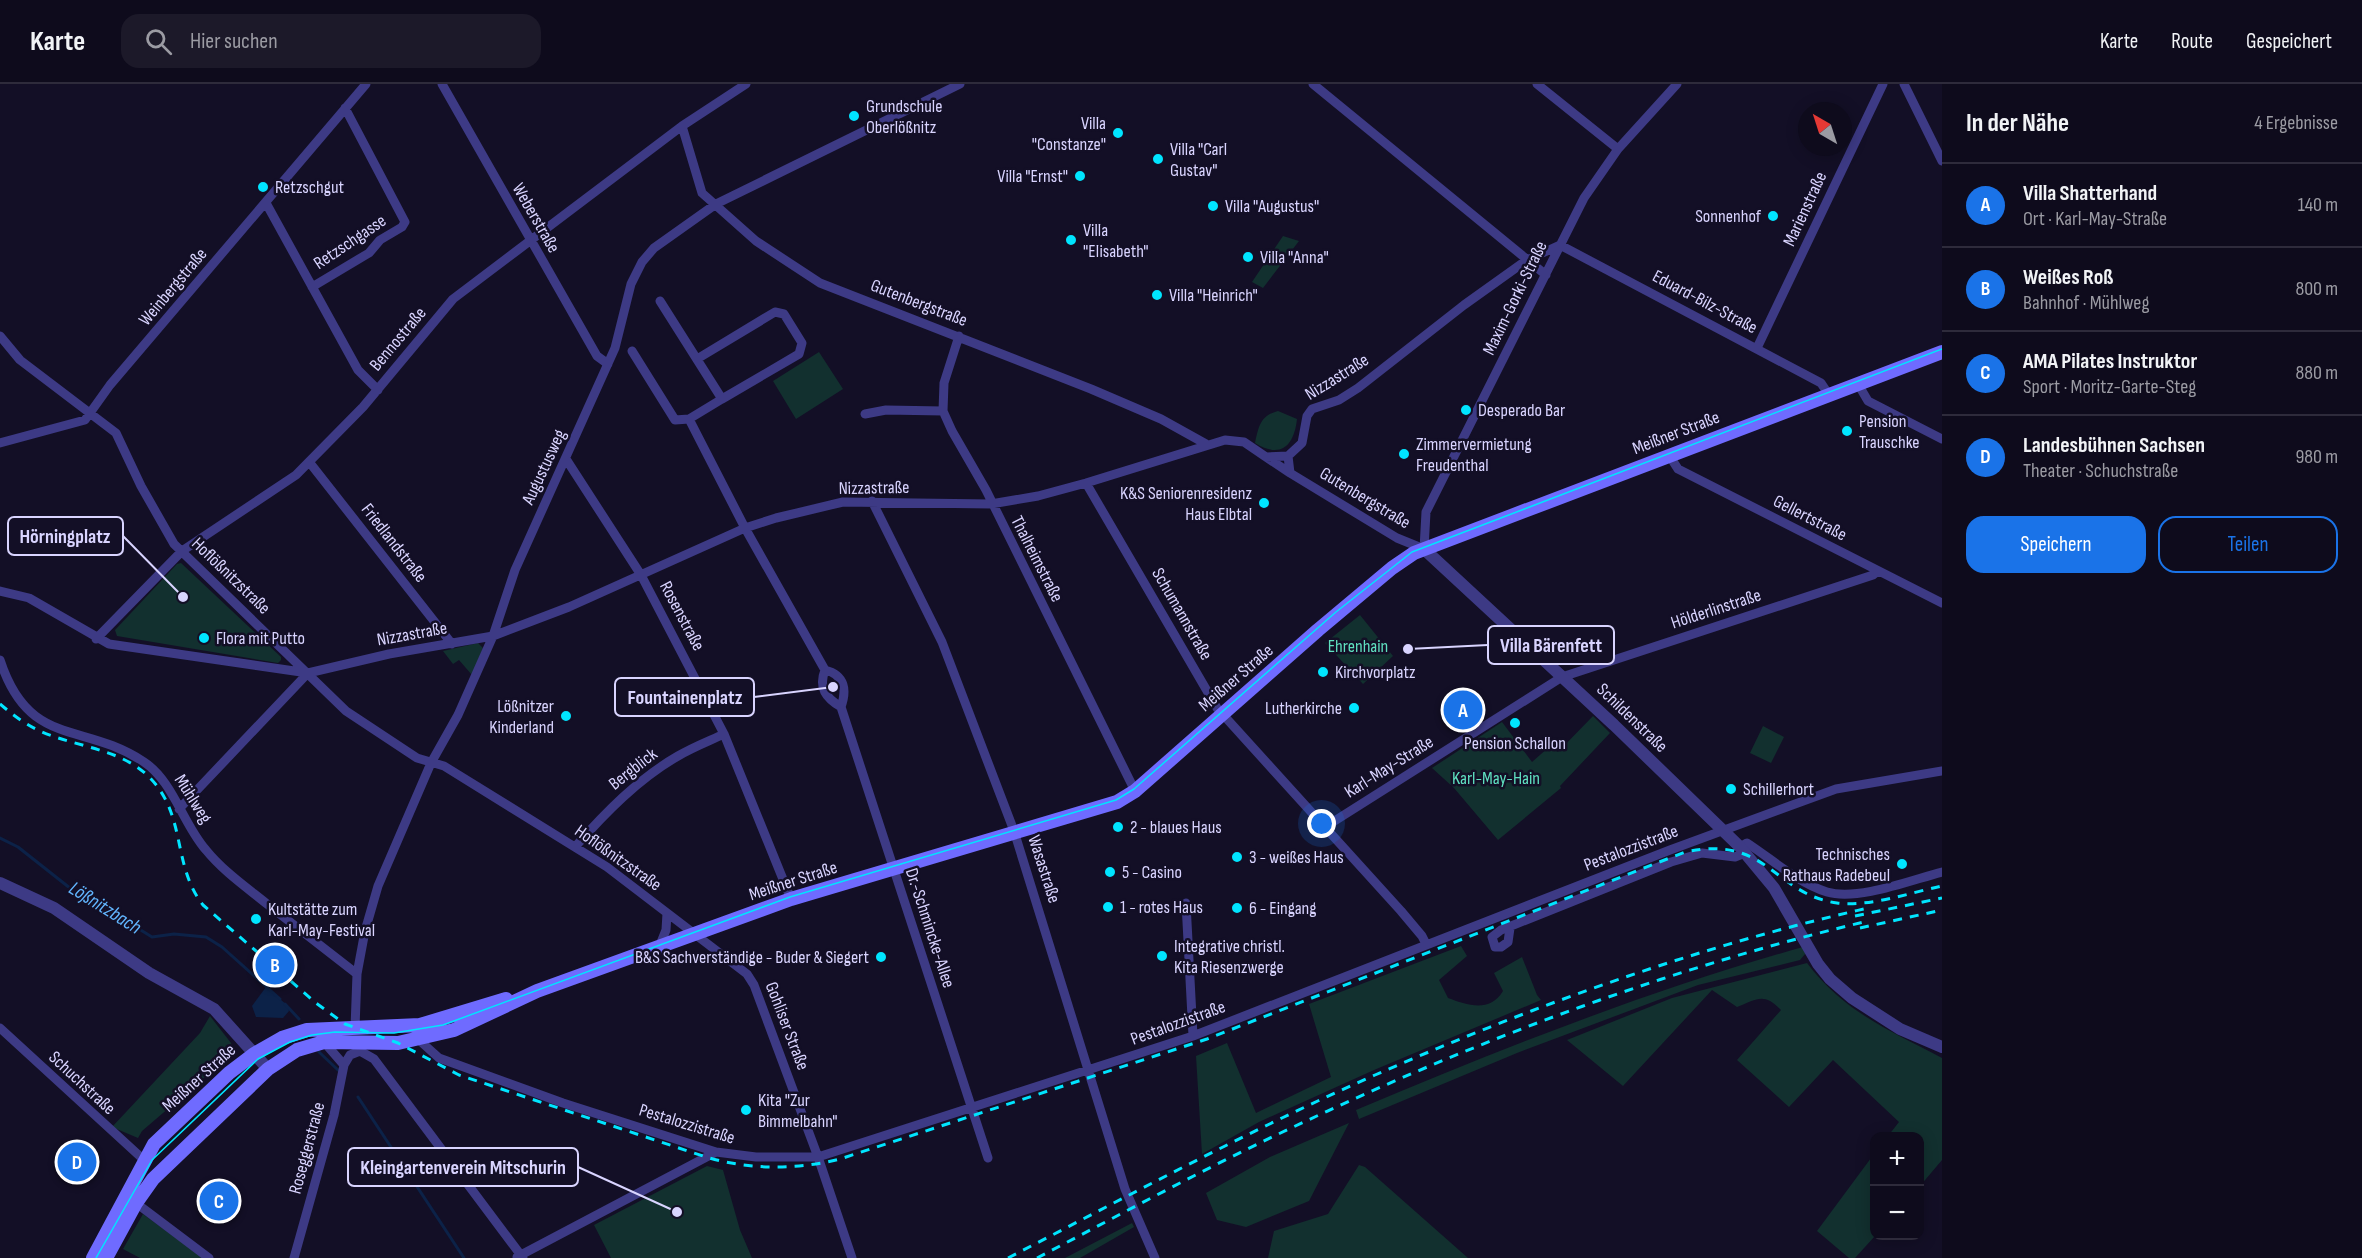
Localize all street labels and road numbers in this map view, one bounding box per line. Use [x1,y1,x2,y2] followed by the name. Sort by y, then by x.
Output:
[1779,168,1831,250] street label: Marienstraße
[508,179,564,257] street label: Weberstraße
[310,210,390,274] street label: Retzschgasse
[1478,238,1552,358] street label: Maxim-Gorki-Straße
[134,244,212,330] street label: Weinbergstraße
[1649,266,1761,338] street label: Eduard-Bilz-Straße
[868,275,970,331] street label: Gutenbergstraße
[365,303,431,375] street label: Bennostraße
[1301,349,1373,405] street label: Nizzastraße
[1629,407,1723,459] street label: Meißner Straße
[517,426,570,509] street label: Augustusweg
[1316,463,1414,533] street label: Gutenbergstraße
[838,477,910,499] street label: Nizzastraße
[1770,491,1850,545] street label: Gellertstraße
[357,499,431,587] street label: Friedlandstraße
[1006,513,1068,605] street label: Thalheimstraße
[187,533,275,619] street label: Hoflößnitzstraße
[1147,564,1217,664] street label: Schumannstraße
[655,578,709,654] street label: Rosenstraße
[1668,585,1764,633] street label: Hölderlinstraße
[375,617,449,651] street label: Nizzastraße
[1195,640,1277,716] street label: Meißner Straße
[1592,679,1672,757] street label: Schildenstraße
[1341,731,1437,803] street label: Karl-May-Straße
[605,743,662,794] street label: Bergblick
[170,771,216,827] street label: Mühlweg
[571,820,665,896] street label: Hoflößnitzstraße
[1581,820,1681,876] street label: Pestalozzistraße
[1023,832,1065,906] street label: Wasastraße
[746,857,840,905] street label: Meißner Straße
[901,866,959,990] street label: Dr.-Schmincke-Allee
[761,979,813,1073] street label: Gohliser Straße
[1128,996,1228,1050] street label: Pestalozzistraße
[158,1040,240,1116] street label: Meißner Straße
[44,1047,120,1119] street label: Schuchstraße
[637,1099,737,1149] street label: Pestalozzistraße
[285,1100,329,1196] street label: Roseggerstraße

